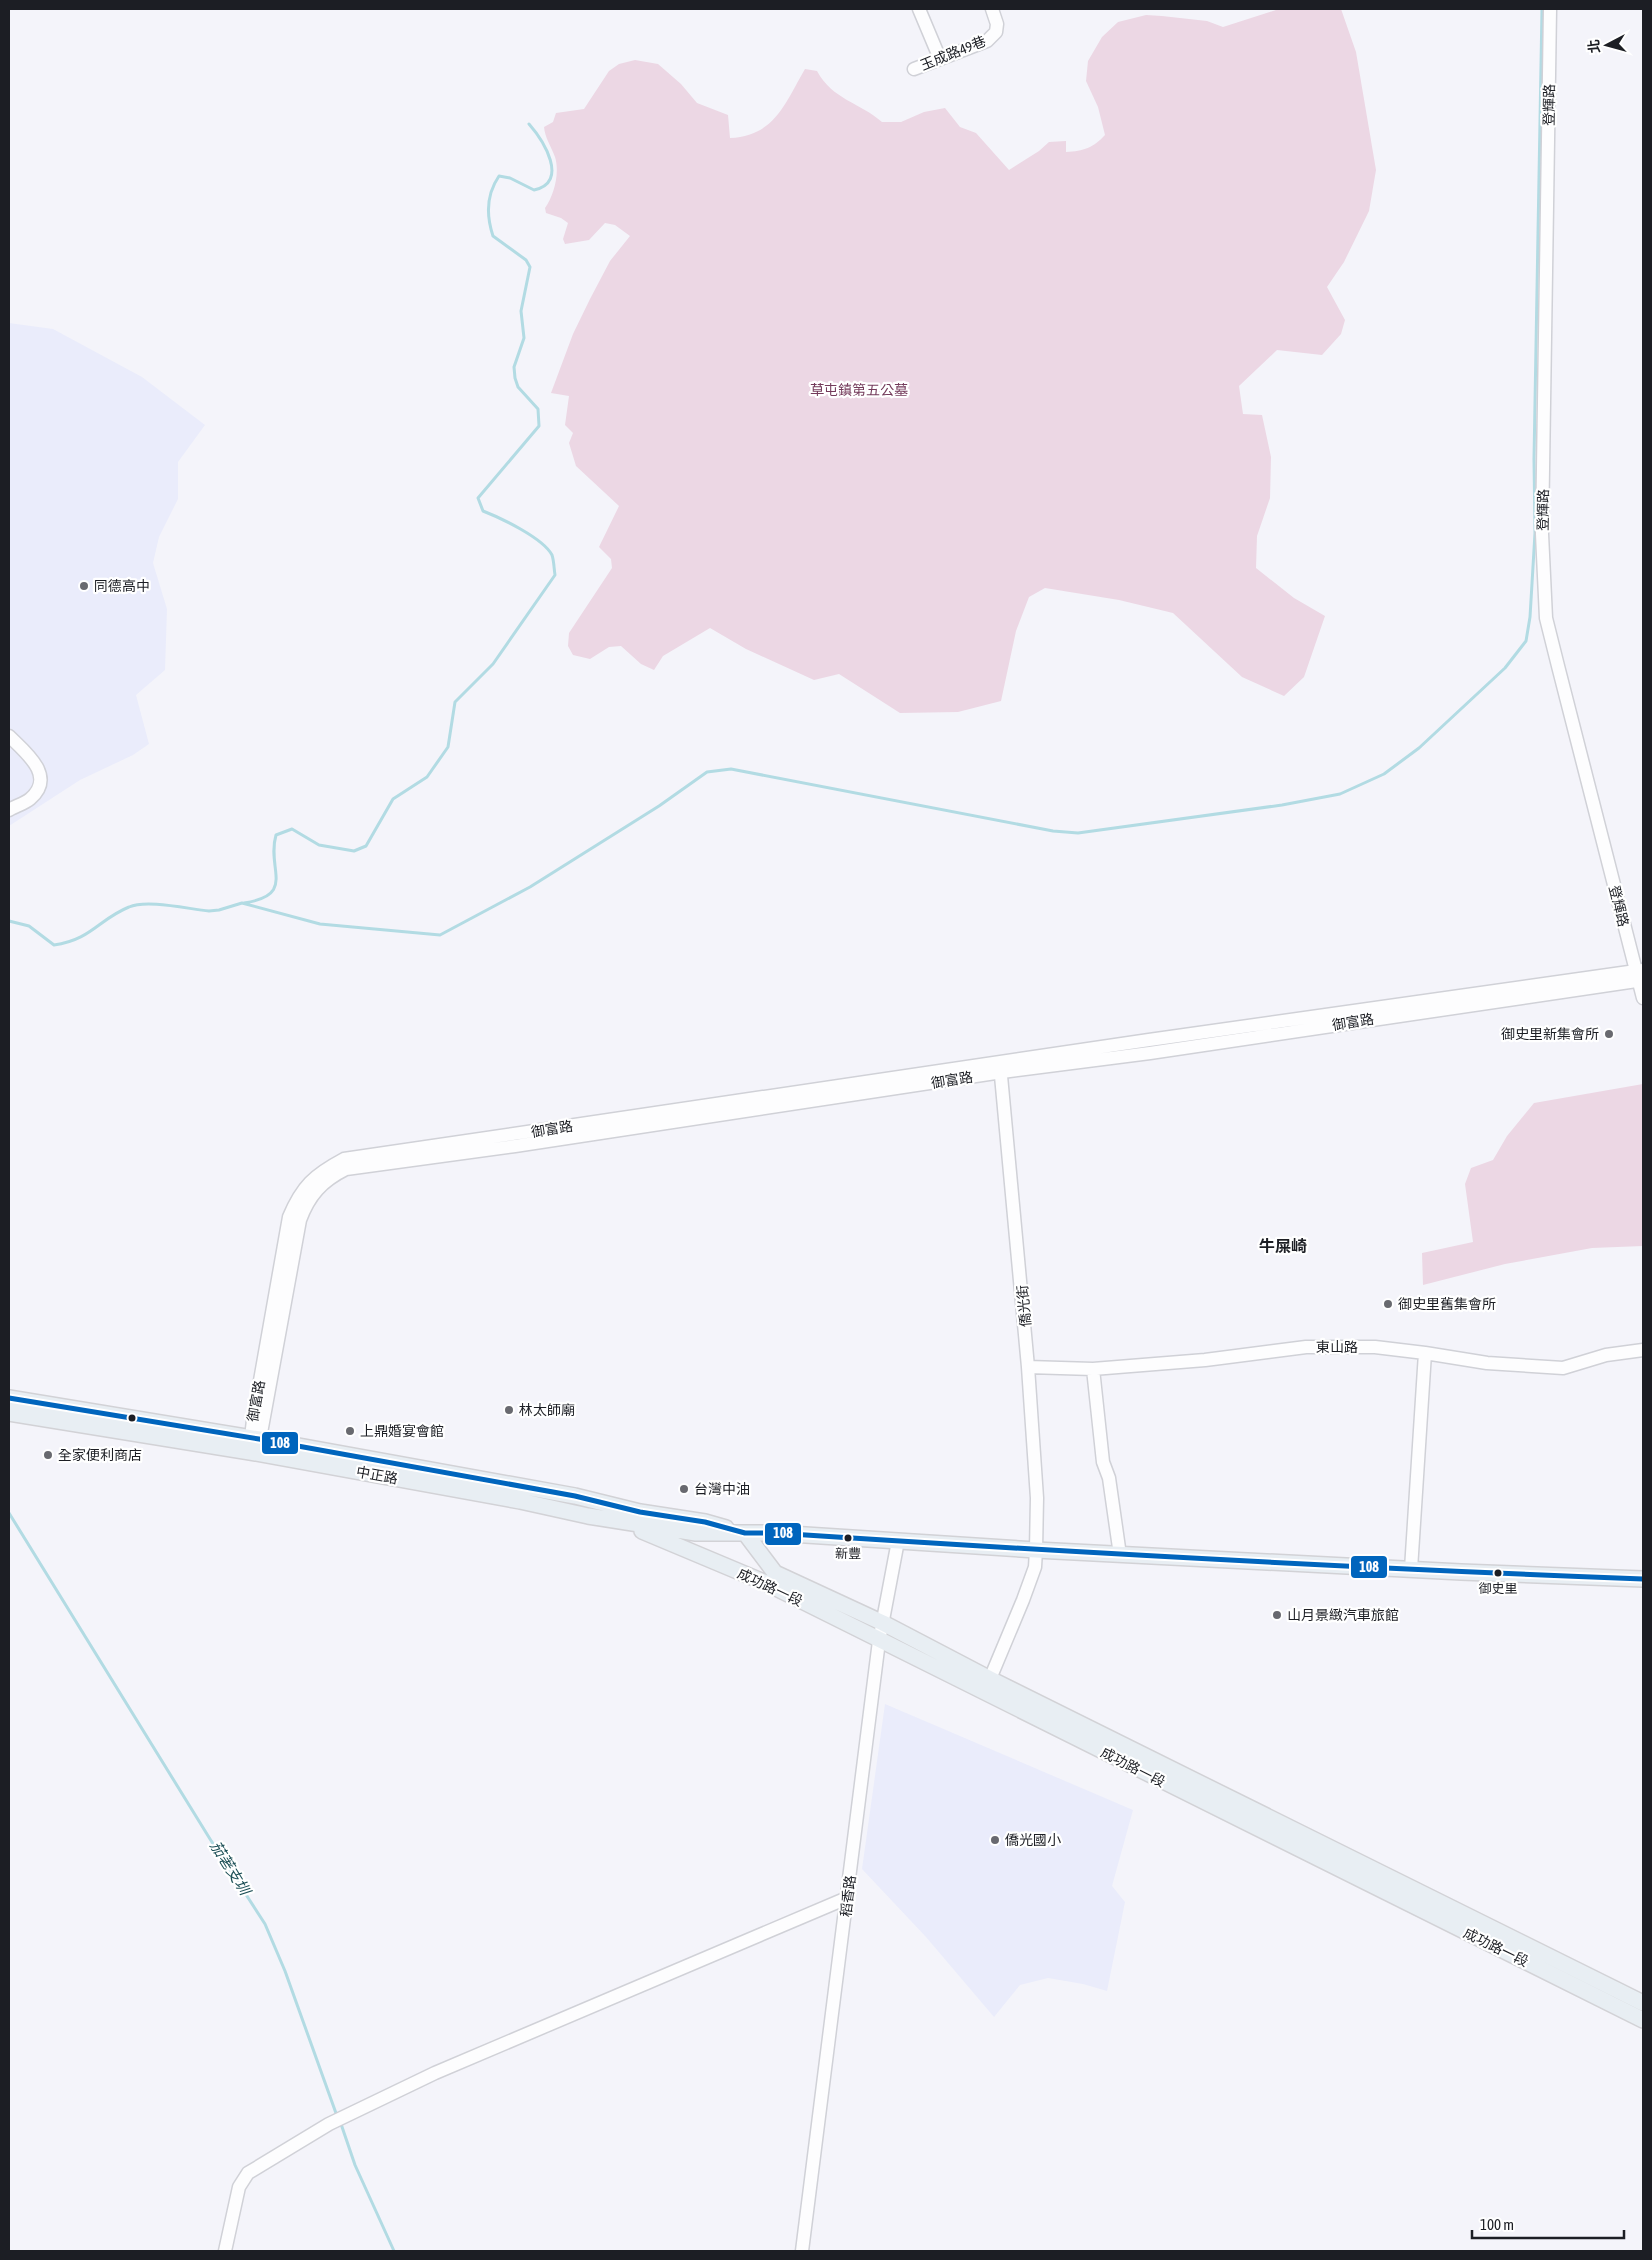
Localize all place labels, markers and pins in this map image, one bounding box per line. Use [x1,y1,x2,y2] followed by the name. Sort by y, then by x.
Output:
[94,578,150,594] place label: 同德高中
[78,580,90,592] marker: 同德高中
[1501,1026,1599,1042] place label: 御史里新集會所
[1603,1028,1615,1040] marker: 御史里新集會所
[1398,1296,1496,1312] place label: 御史里舊集會所
[1382,1298,1394,1310] marker: 御史里舊集會所
[519,1402,575,1418] place label: 林太師廟
[503,1404,515,1416] marker: 林太師廟
[127,1413,137,1423] unlabelled marker
[360,1423,444,1439] place label: 上鼎婚宴會館
[344,1425,356,1437] marker: 上鼎婚宴會館
[58,1447,142,1463] place label: 全家便利商店
[42,1449,54,1461] marker: 全家便利商店
[694,1481,750,1497] place label: 台灣中油
[678,1483,690,1495] marker: 台灣中油
[843,1533,853,1543] marker: 新豐
[835,1546,861,1561] place label: 新豐
[1493,1568,1503,1578] marker: 御史里
[1478,1581,1518,1596] place label: 御史里
[1287,1607,1399,1623] place label: 山月景緻汽車旅館
[1271,1609,1283,1621] marker: 山月景緻汽車旅館
[1005,1832,1061,1848] place label: 僑光國小
[989,1834,1001,1846] marker: 僑光國小

